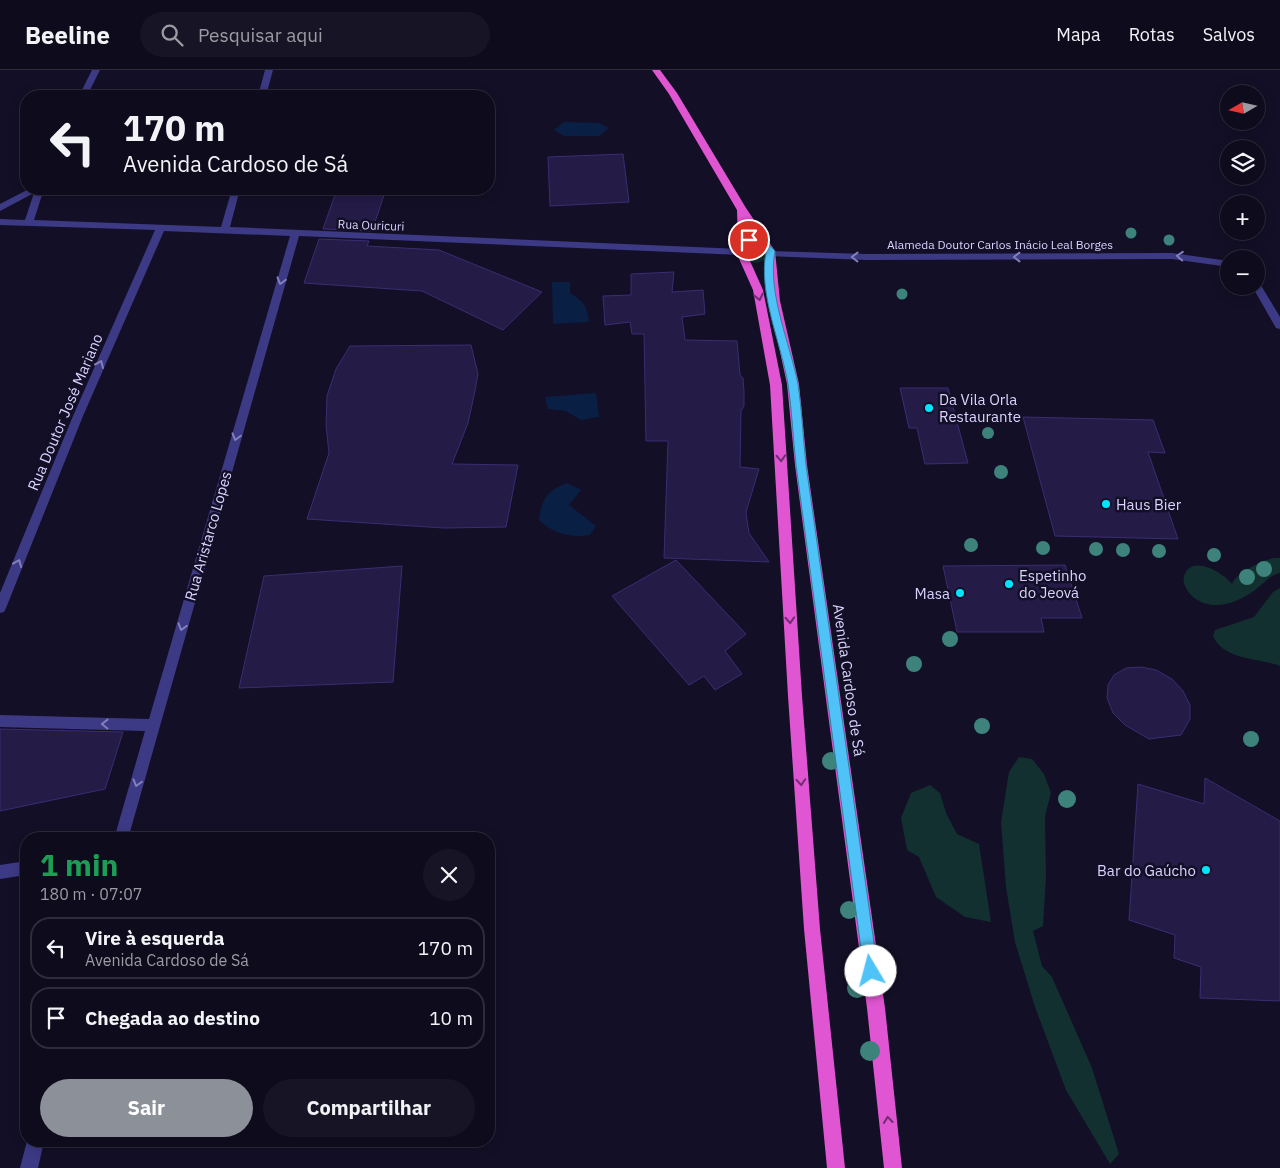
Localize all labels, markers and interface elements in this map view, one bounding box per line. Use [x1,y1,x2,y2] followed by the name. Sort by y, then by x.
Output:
[140,12,490,57] search box
[25,19,110,51] text: Beeline
[158,21,186,49] icon: search
[198,23,323,47] text: Pesquisar aqui
[1056,23,1101,46] text: Mapa
[1129,23,1175,46] text: Rotas
[1203,23,1255,46] text: Salvos
[1220,85,1265,130] north arrow
[1220,85,1265,295] map controls
[123,105,226,151] text: 170 m
[40,110,105,175] icon: left
[1220,140,1265,185] button: layers
[123,149,348,178] text: Avenida Cardoso de Sá
[1220,195,1265,240] button: +
[337,216,405,234] street label: Rua Ouricuri
[728,219,770,261] pin
[735,226,763,254] icon: arrive
[887,237,1113,252] street label: Alameda Doutor Carlos Inácio Leal Borges
[1220,250,1265,295] button: −
[850,251,858,262] one-way arrow
[1175,251,1183,262] one-way arrow
[1013,252,1020,262] one-way arrow
[276,276,287,285] one-way arrow
[753,292,764,301] one-way arrow
[23,331,107,493] street label: Rua Doutor José Mariano
[94,360,105,369] one-way arrow
[939,390,1021,426] place label: Da Vila Orla Restaurante
[923,402,935,414] marker: Da Vila Orla Restaurante
[231,433,242,441] one-way arrow
[775,454,786,462] one-way arrow
[180,469,236,603] street label: Rua Aristarco Lopes
[1116,495,1182,514] place label: Haus Bier
[1100,498,1112,510] marker: Haus Bier
[13,559,23,567] one-way arrow
[1019,566,1086,602] place label: Espetinho do Jeová
[1003,578,1015,590] marker: Espetinho do Jeová
[914,584,950,603] place label: Masa
[954,587,966,599] marker: Masa
[829,603,869,757] street label: Avenida Cardoso de Sá
[785,616,796,624] one-way arrow
[177,622,187,631] one-way arrow
[101,718,109,729] one-way arrow
[795,778,806,786] one-way arrow
[133,779,143,787] one-way arrow
[40,845,118,884] text: 1 min
[423,849,475,901] button: close
[1097,861,1196,880] place label: Bar do Gaúcho
[1200,864,1212,876] marker: Bar do Gaúcho
[40,884,142,904] text: 180 m · 07:07
[85,926,225,950] text: Vire à esquerda
[42,934,70,962] icon: left
[418,936,473,960] text: 170 m
[844,944,896,996] position arrow
[85,950,249,970] text: Avenida Cardoso de Sá
[42,1004,70,1032] icon: arrive
[85,1006,260,1030] text: Chegada ao destino
[429,1006,473,1030] text: 10 m
[40,1079,253,1137] button: Sair
[263,1079,475,1137] button: Compartilhar
[883,1115,894,1123] one-way arrow

